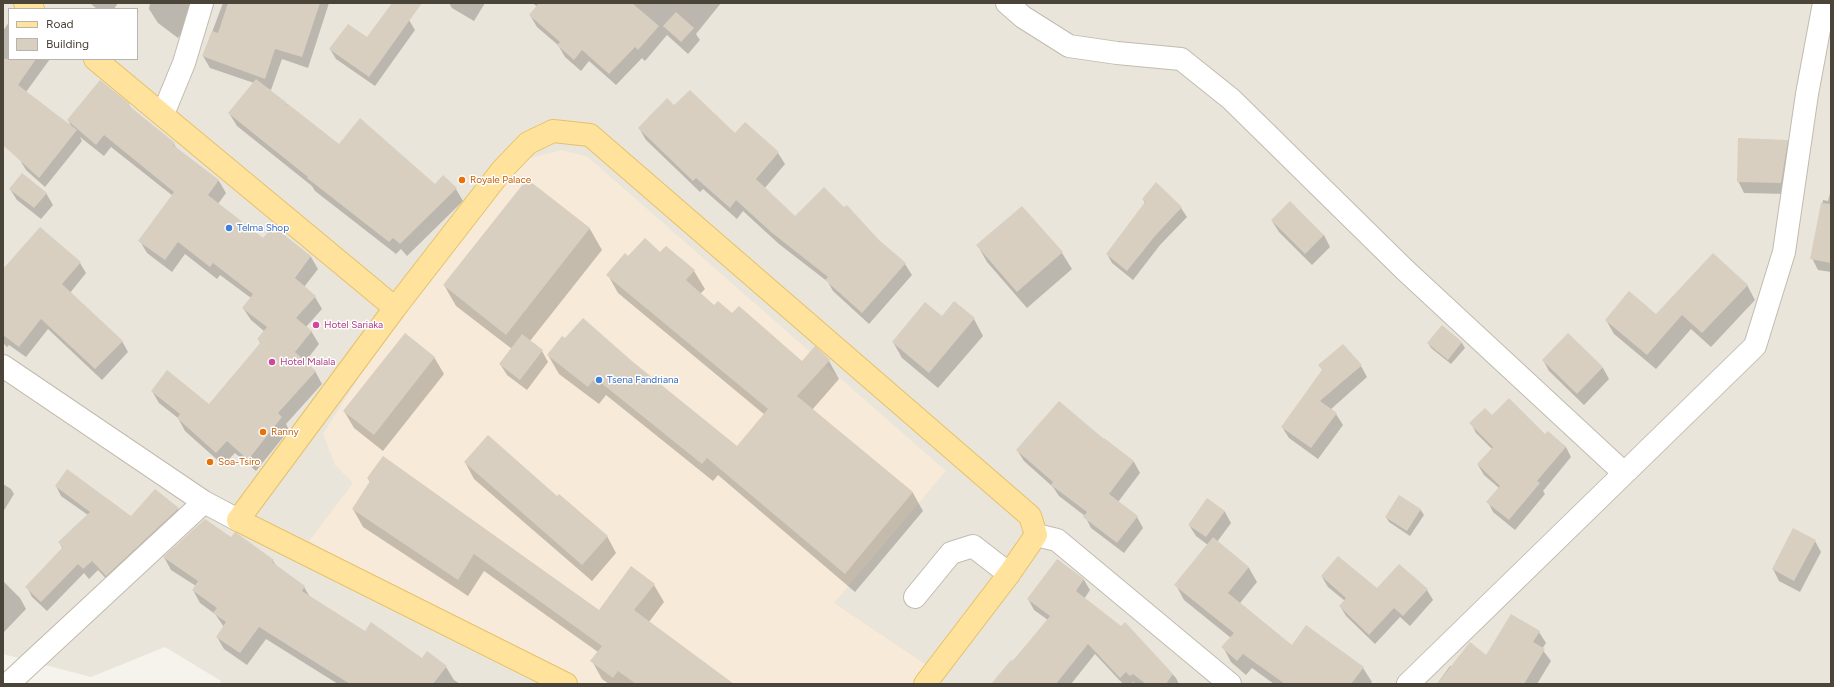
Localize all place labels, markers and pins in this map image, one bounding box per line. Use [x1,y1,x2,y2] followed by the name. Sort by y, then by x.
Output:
[470,174,531,186] place label: Royale Palace
[457,175,467,185] marker: Royale Palace
[237,222,289,234] place label: Telma Shop
[224,223,234,233] marker: Telma Shop
[324,319,383,331] place label: Hotel Sariaka
[311,320,321,330] marker: Hotel Sariaka
[280,356,335,368] place label: Hotel Malala
[267,357,277,367] marker: Hotel Malala
[607,374,679,386] place label: Tsena Fandriana
[594,375,604,385] marker: Tsena Fandriana
[271,426,299,438] place label: Ranny
[258,427,268,437] marker: Ranny
[218,456,260,468] place label: Soa-Tsiro
[205,457,215,467] marker: Soa-Tsiro

